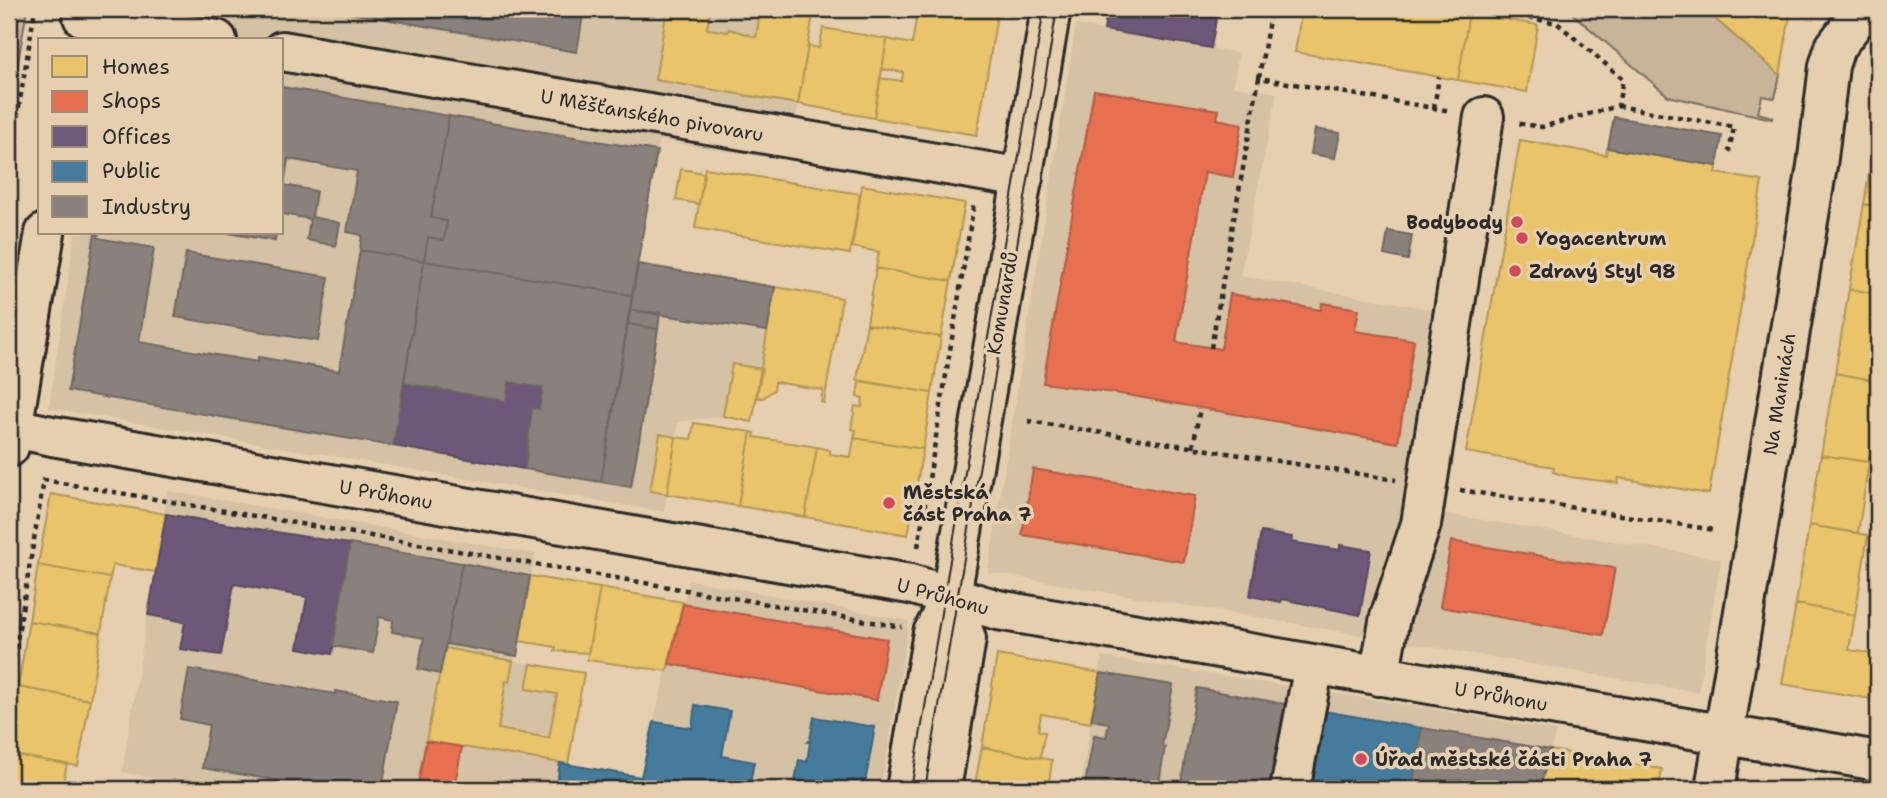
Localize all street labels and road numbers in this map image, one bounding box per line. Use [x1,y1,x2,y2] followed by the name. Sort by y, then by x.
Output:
[538,84,765,147] street label: U Měšťanského pivovaru
[981,250,1024,356] street label: Komunardů
[1757,331,1802,457] street label: Na Maninách
[337,474,435,515] street label: U Průhonu
[894,572,992,621] street label: U Průhonu
[1452,676,1550,717] street label: U Průhonu

